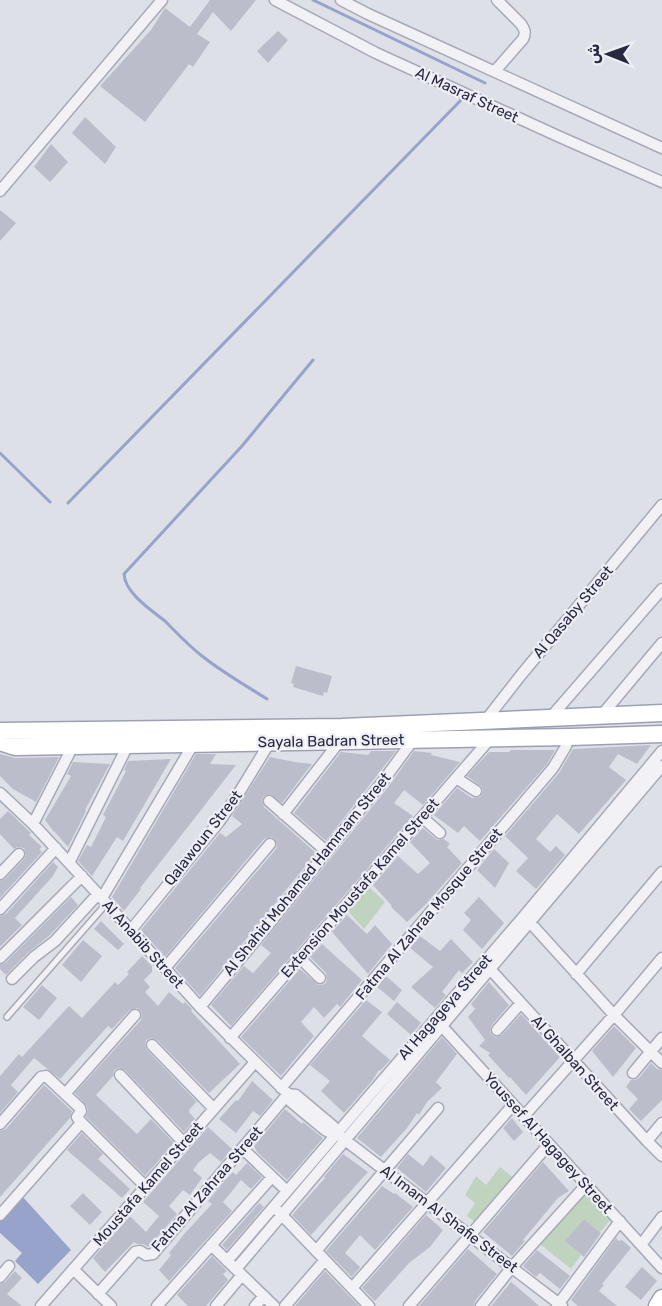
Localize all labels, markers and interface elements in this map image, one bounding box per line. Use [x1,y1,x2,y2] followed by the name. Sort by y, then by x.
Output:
[578,24,638,84] north arrow
[584,43,603,64] text: ش
[413,63,521,127] street label: Al Masraf Street
[529,562,617,662] street label: Al Qasaby Street
[258,731,405,751] street label: Sayala Badran Street
[219,769,395,979] street label: Al Shahid Mohamed Hammam Street
[160,787,246,889] street label: Qalawoun Street
[277,795,443,981] street label: Extension Moustafa Kamel Street
[352,824,506,1003] street label: Fatma Al Zahraa Mosque Street
[99,896,188,992] street label: Al Anabib Street
[394,950,496,1063] street label: Al Hagageya Street
[527,1012,623,1114] street label: Al Ghalban Street
[480,1069,616,1217] street label: Youssef Al Hagagey Street
[89,1118,207,1250] street label: Moustafa Kamel Street
[148,1123,266,1255] street label: Fatma Al Zahraa Street
[377,1161,521,1277] street label: Al Imam Al Shafie Street

